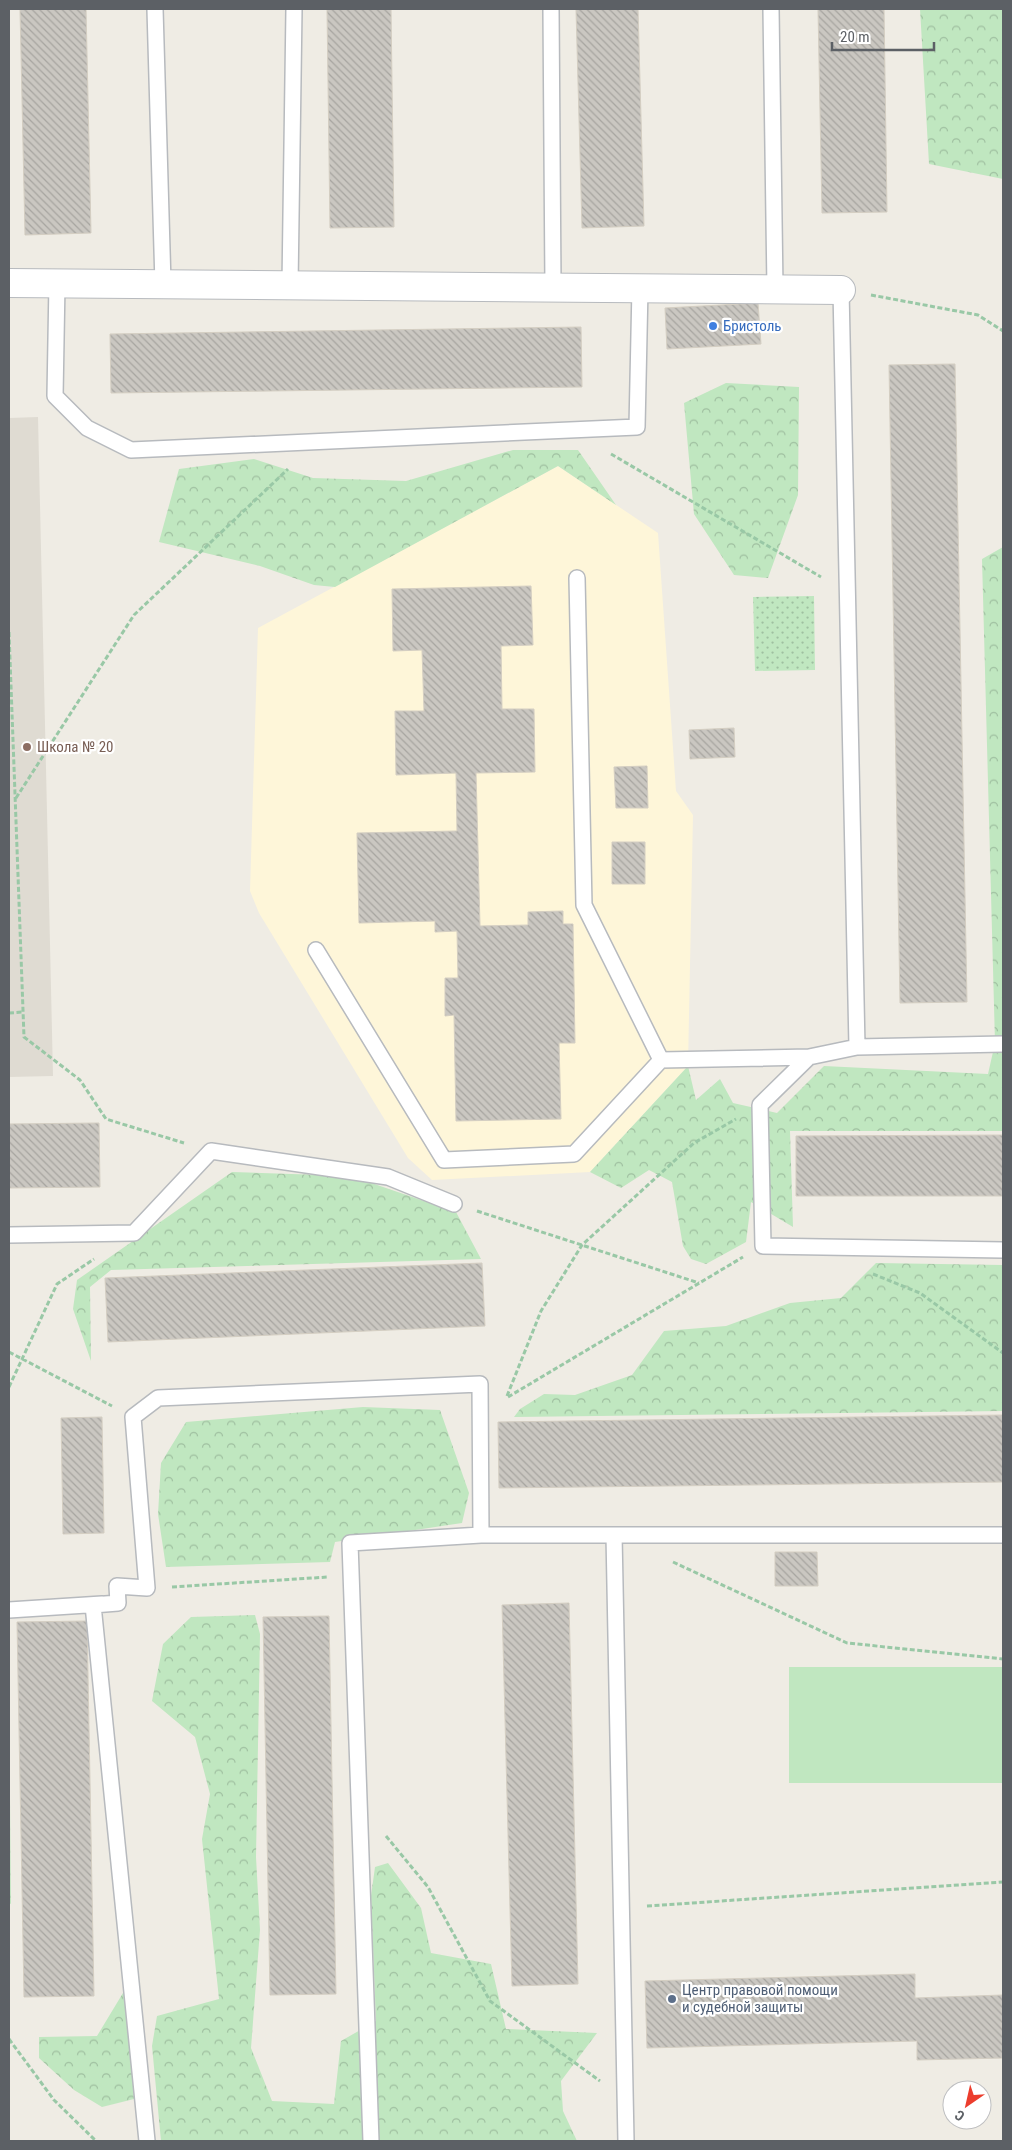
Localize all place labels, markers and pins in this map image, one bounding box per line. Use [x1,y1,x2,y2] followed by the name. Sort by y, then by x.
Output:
[723,317,782,335] place label: Бристоль
[707,320,719,332] marker: Бристоль
[37,738,114,756] place label: Школа № 20
[21,741,33,753] marker: Школа № 20
[682,1981,838,2016] place label: Центр правовой помощи и судебной защиты
[666,1993,678,2005] marker: Центр правовой помощи и судебной защиты

